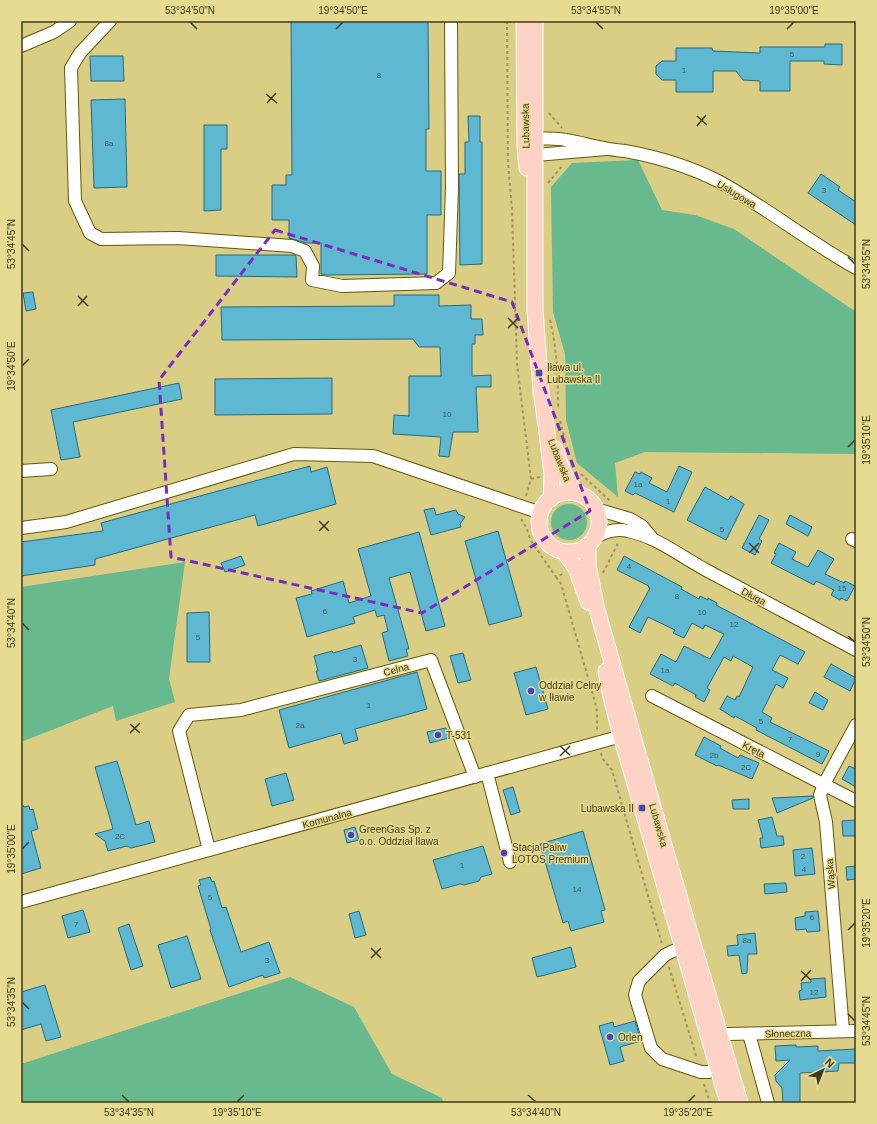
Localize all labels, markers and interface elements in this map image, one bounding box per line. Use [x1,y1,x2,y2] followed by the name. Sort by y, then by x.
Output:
[165,5,215,16] text: 53°34'50"N
[318,5,368,16] text: 19°34'50"E
[571,5,621,16] text: 53°34'55"N
[769,5,819,16] text: 19°35'00"E
[790,50,795,59] house number: 5
[682,66,687,75] house number: 1
[377,71,382,80] house number: 8
[520,103,531,149] street label: Lubawska
[105,139,114,148] house number: 8a
[715,178,759,211] street label: Usługowa
[822,186,827,195] house number: 3
[6,219,17,269] text: 53°34'45"N
[861,239,872,289] text: 53°34'55"N
[6,341,17,391] text: 19°34'50"E
[547,362,600,385] place label: Iława ul. Lubawska II
[534,368,544,378] marker: Iława ul. Lubawska II
[443,410,452,419] house number: 10
[861,415,872,465] text: 19°35'10"E
[546,437,573,484] street label: Lubawska
[634,480,643,489] house number: 1a
[666,497,671,506] house number: 1
[720,525,725,534] house number: 5
[627,562,632,571] house number: 4
[838,584,847,593] house number: 15
[740,585,768,608] street label: Długa
[675,592,680,601] house number: 8
[6,598,17,648] text: 53°34'40"N
[323,607,328,616] house number: 6
[698,608,707,617] house number: 10
[861,617,872,667] text: 53°34'50"N
[730,620,739,629] house number: 12
[196,633,201,642] house number: 5
[353,655,358,664] house number: 3
[382,661,411,678] street label: Celna
[661,666,670,675] house number: 1a
[538,680,601,703] place label: Oddział Celny w Iławie
[526,686,536,696] marker: Oddział Celny w Iławie
[367,701,372,710] house number: 1
[759,717,764,726] house number: 5
[296,721,305,730] house number: 2a
[433,730,443,740] marker: T-531
[446,730,472,741] place label: T-531
[788,735,793,744] house number: 7
[741,739,767,760] street label: Kręta
[816,750,821,759] house number: 9
[710,751,719,760] house number: 2b
[741,763,751,772] house number: 2C
[647,802,670,849] street label: Lubawska
[581,803,634,814] place label: Lubawska II
[637,803,647,813] marker: Lubawska II
[301,807,353,830] street label: Komunalna
[6,824,17,874] text: 19°35'00"E
[359,824,439,847] place label: GreenGas Sp. z o.o. Oddział Iława
[346,830,356,840] marker: GreenGas Sp. z o.o. Oddział Iława
[115,832,125,841] house number: 2C
[512,842,589,865] place label: Stacja Paliw LOTOS Premium
[499,848,509,858] marker: Stacja Paliw LOTOS Premium
[801,852,806,861] house number: 2
[824,858,837,890] street label: Wąska
[460,861,465,870] house number: 1
[802,865,807,874] house number: 4
[573,885,582,894] house number: 14
[208,893,213,902] house number: 5
[861,898,872,948] text: 19°35'20"E
[810,913,815,922] house number: 6
[74,920,79,929] house number: 7
[743,936,752,945] house number: 8a
[265,956,270,965] house number: 3
[6,977,17,1027] text: 53°34'35"N
[810,988,819,997] house number: 12
[861,996,872,1046] text: 53°34'45"N
[765,1028,812,1039] street label: Słoneczna
[605,1032,615,1042] marker: Orlen
[618,1032,642,1043] place label: Orlen
[803,1050,843,1090] north arrow
[823,1056,837,1070] text: N
[104,1107,154,1118] text: 53°34'35"N
[212,1107,262,1118] text: 19°35'10"E
[511,1107,561,1118] text: 53°34'40"N
[663,1107,713,1118] text: 19°35'20"E

